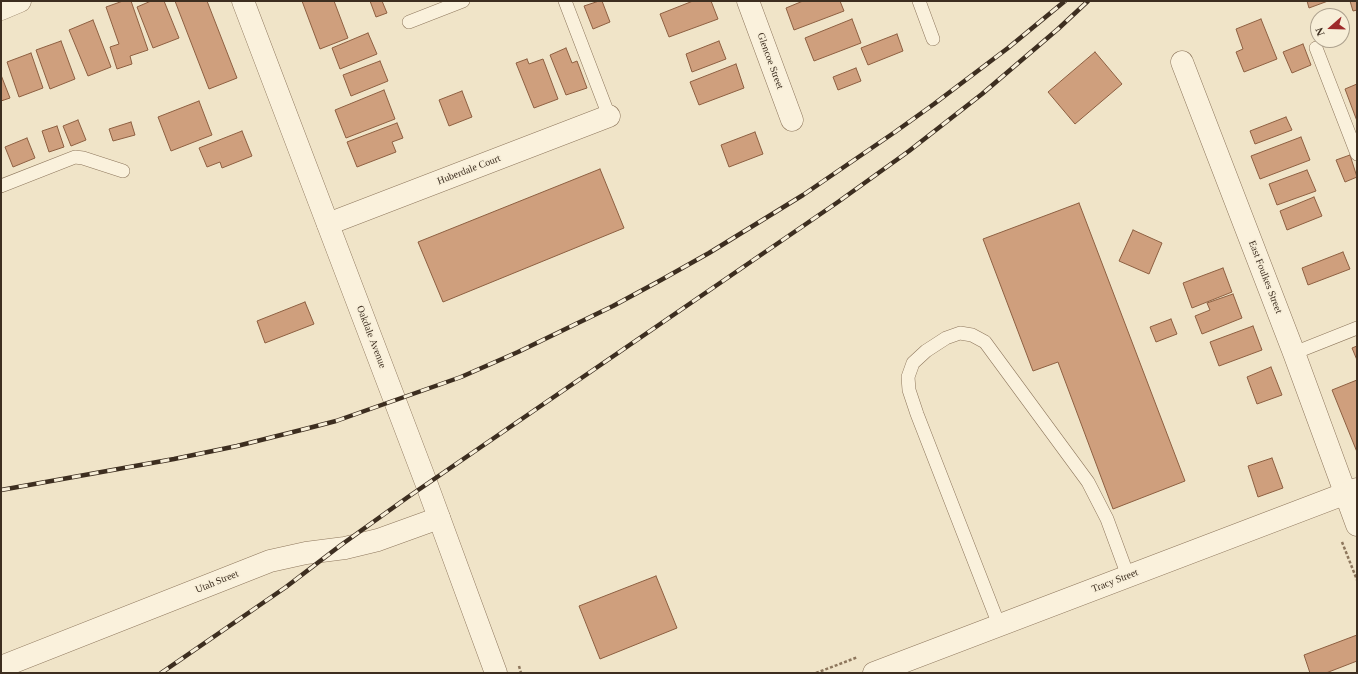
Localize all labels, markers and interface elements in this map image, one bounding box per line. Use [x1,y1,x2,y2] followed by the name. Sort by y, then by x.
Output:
[1310,8,1350,48] north arrow
[1313,26,1327,38] text: N
[754,31,786,91] street label: Glencoe Street
[436,152,502,188] street label: Huberdale Court
[1246,239,1284,315] street label: East Foulkes Street
[354,304,388,370] street label: Oakdale Avenue
[1090,567,1140,595] street label: Tracy Street
[194,568,240,596] street label: Utah Street

